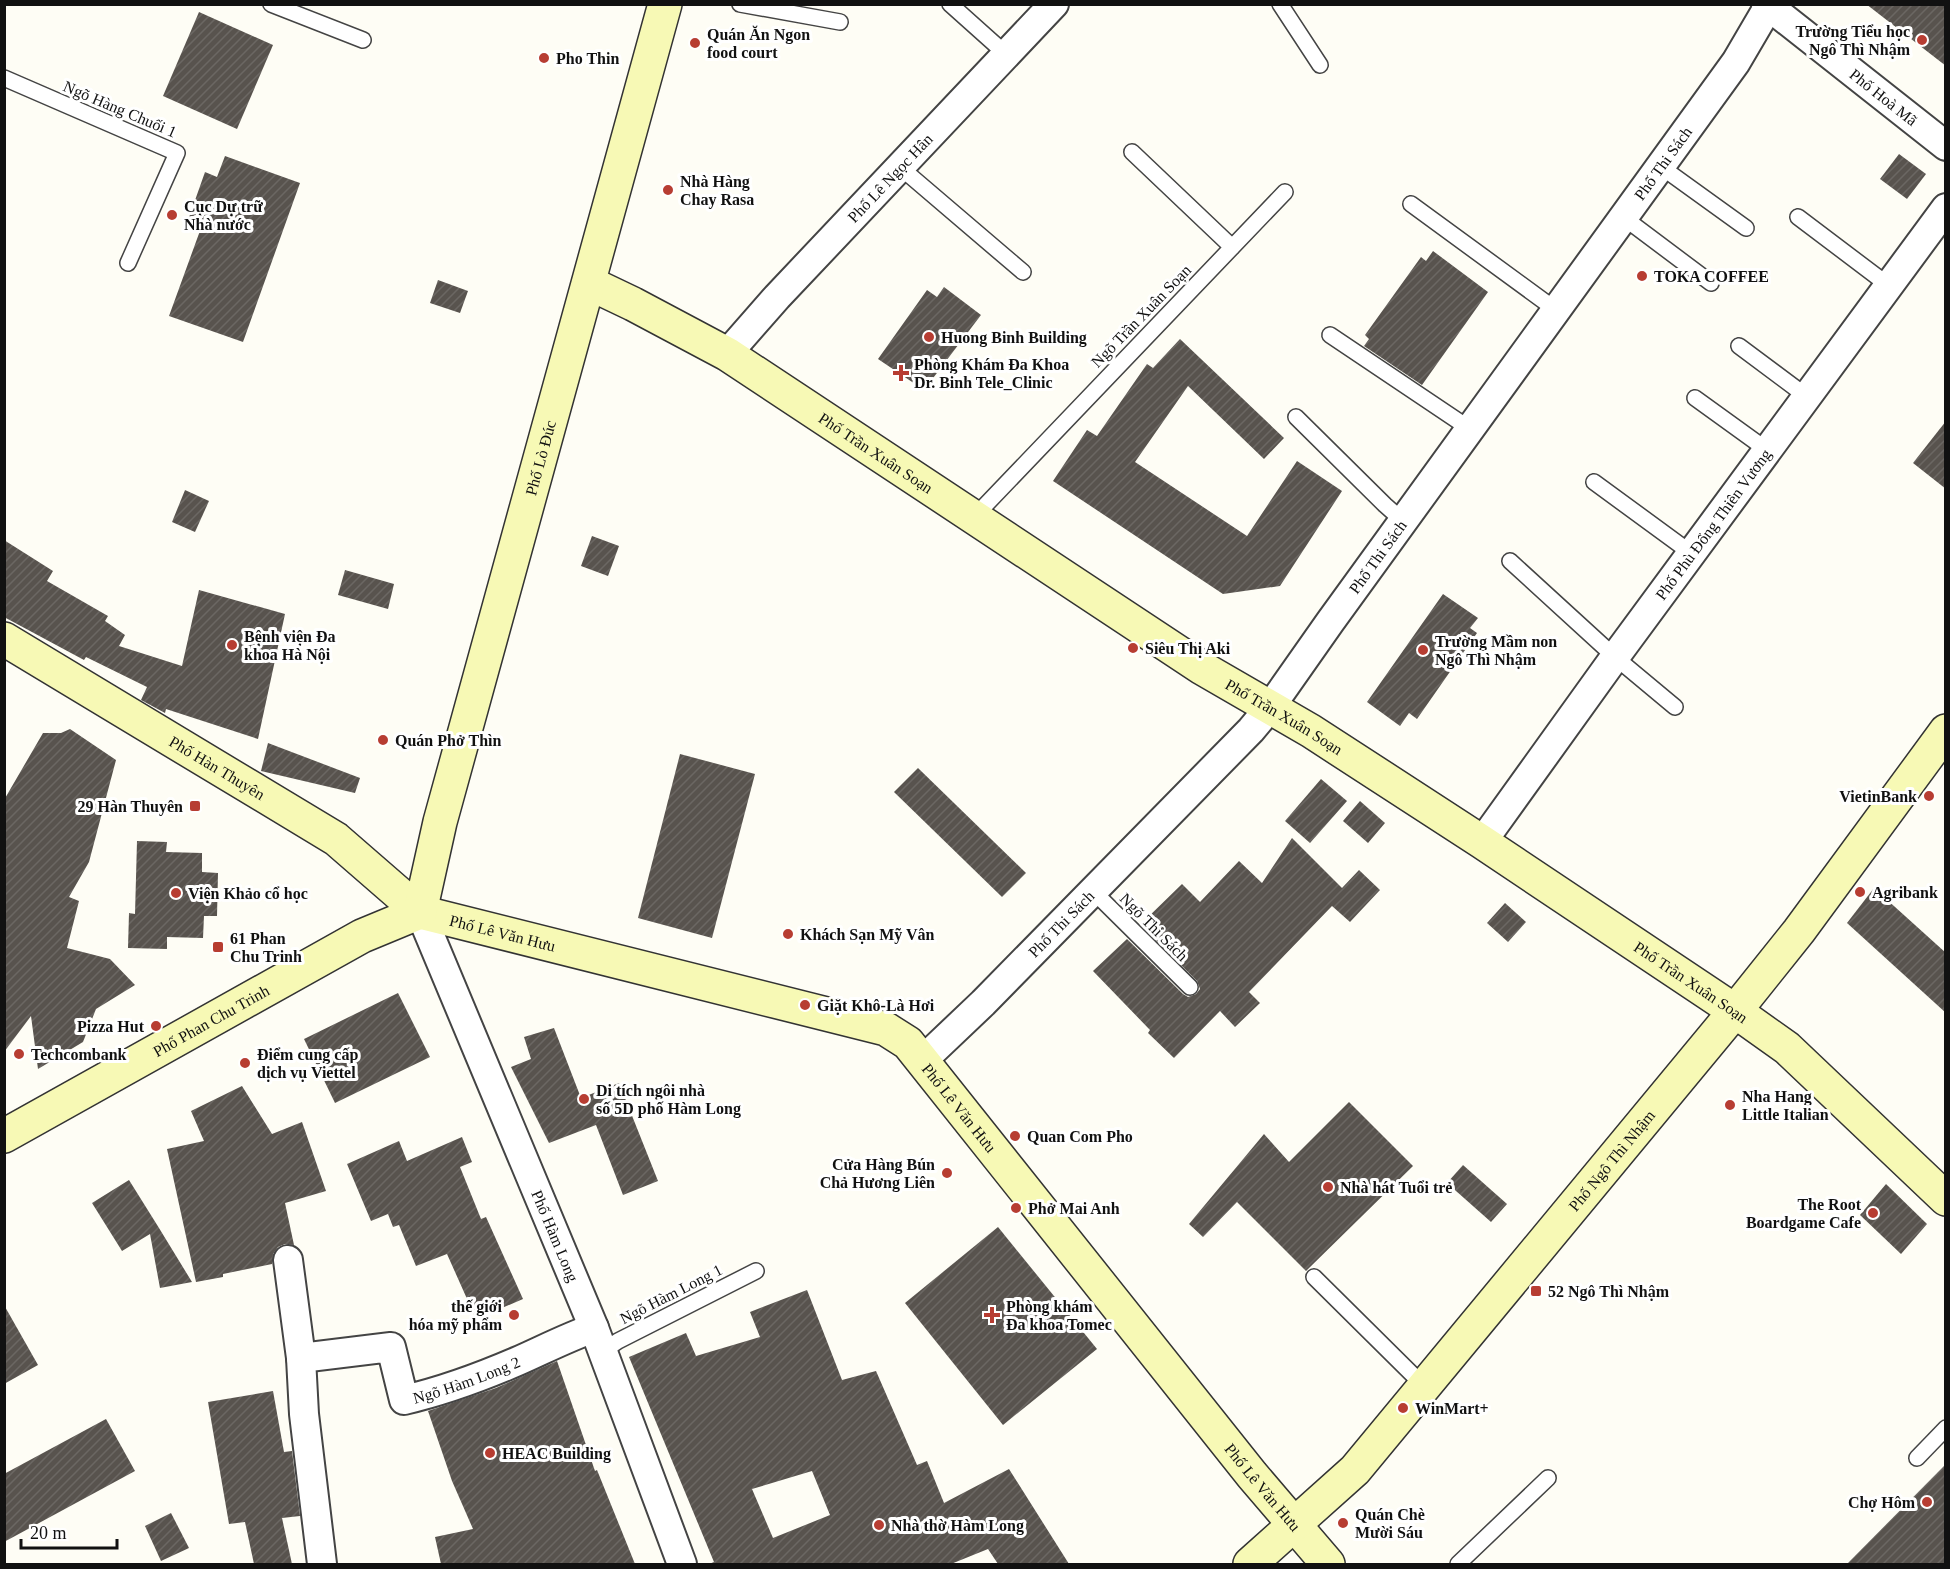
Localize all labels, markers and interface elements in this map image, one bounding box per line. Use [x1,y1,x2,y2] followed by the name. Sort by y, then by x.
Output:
[1796,23,1911,59] place label: Trường Tiểu học Ngô Thì Nhậm
[707,25,810,61] place label: Quán Ăn Ngon food court
[1915,33,1929,47] marker: Trường Tiểu học Ngô Thì Nhậm
[688,36,702,50] marker: Quán Ăn Ngon food court
[556,50,619,67] place label: Pho Thin
[537,51,551,65] marker: Pho Thin
[1847,65,1921,129] street label: Phố Hoà Mã
[60,77,179,141] street label: Ngõ Hàng Chuối 1
[1631,123,1695,203] street label: Phố Thi Sách
[844,130,936,225] street label: Phố Lê Ngọc Hân
[680,173,754,209] place label: Nhà Hàng Chay Rasa
[661,183,675,197] marker: Nhà Hàng Chay Rasa
[184,198,263,233] place label: Cục Dự trữ Nhà nước
[165,208,179,222] marker: Cục Dự trữ Nhà nước
[1088,261,1195,371] street label: Ngõ Trần Xuân Soạn
[1654,268,1769,285] place label: TOKA COFFEE
[1635,269,1649,283] marker: TOKA COFFEE
[941,329,1087,347] place label: Huong Binh Building
[922,330,936,344] marker: Huong Binh Building
[914,356,1069,391] place label: Phòng Khám Đa Khoa Dr. Binh Tele_Clinic
[892,364,910,382] marker: Phòng Khám Đa Khoa Dr. Binh Tele_Clinic
[816,409,936,496] street label: Phố Trần Xuân Soạn
[522,418,559,497] street label: Phố Lò Đúc
[1652,445,1775,603] street label: Phố Phù Đổng Thiên Vương
[1345,517,1410,596] street label: Phố Thi Sách
[244,628,336,664] place label: Bệnh viện Đa khoa Hà Nội
[1435,633,1557,669] place label: Trường Mầm non Ngô Thì Nhậm
[225,638,239,652] marker: Bệnh viện Đa khoa Hà Nội
[1145,640,1231,658] place label: Siêu Thị Aki
[1126,641,1140,655] marker: Siêu Thị Aki
[1416,643,1430,657] marker: Trường Mầm non Ngô Thì Nhậm
[1223,675,1346,758] street label: Phố Trần Xuân Soạn
[167,732,268,803] street label: Phố Hàn Thuyên
[395,732,502,749] place label: Quán Phở Thìn
[376,733,390,747] marker: Quán Phở Thìn
[1839,788,1917,805] place label: VietinBank
[1922,789,1936,803] marker: VietinBank
[77,798,183,816] place label: 29 Hàn Thuyên
[188,799,202,813] marker: 29 Hàn Thuyên
[1872,884,1938,902] place label: Agribank
[188,885,308,903] place label: Viện Khảo cổ học
[1853,885,1867,899] marker: Agribank
[169,886,183,900] marker: Viện Khảo cổ học
[1025,887,1097,960] street label: Phố Thi Sách
[1116,890,1191,965] street label: Ngõ Thi Sách
[448,911,557,954] street label: Phố Lê Văn Hưu
[800,926,935,944] place label: Khách Sạn Mỹ Vân
[781,927,795,941] marker: Khách Sạn Mỹ Vân
[230,930,302,965] place label: 61 Phan Chu Trinh
[1631,938,1751,1026] street label: Phố Trần Xuân Soạn
[211,940,225,954] marker: 61 Phan Chu Trinh
[150,981,272,1060] street label: Phố Phan Chu Trinh
[817,997,935,1015] place label: Giặt Khô-Là Hơi
[798,998,812,1012] marker: Giặt Khô-Là Hơi
[77,1018,145,1035] place label: Pizza Hut
[149,1019,163,1033] marker: Pizza Hut
[31,1046,127,1063] place label: Techcombank
[257,1046,358,1082] place label: Điểm cung cấp dịch vụ Viettel
[12,1047,26,1061] marker: Techcombank
[238,1056,252,1070] marker: Điểm cung cấp dịch vụ Viettel
[919,1060,1000,1155] street label: Phố Lê Văn Hưu
[596,1082,741,1118] place label: Di tích ngôi nhà số 5D phố Hàm Long
[1742,1088,1829,1123] place label: Nha Hang Little Italian
[577,1092,591,1106] marker: Di tích ngôi nhà số 5D phố Hàm Long
[1723,1098,1737,1112] marker: Nha Hang Little Italian
[1565,1106,1658,1214] street label: Phố Ngô Thì Nhậm
[1027,1128,1133,1145] place label: Quan Com Pho
[1008,1129,1022,1143] marker: Quan Com Pho
[820,1156,935,1192] place label: Cửa Hàng Bún Chả Hương Liên
[940,1166,954,1180] marker: Cửa Hàng Bún Chả Hương Liên
[1340,1179,1452,1196] place label: Nhà hát Tuổi trẻ
[1321,1180,1335,1194] marker: Nhà hát Tuổi trẻ
[529,1187,582,1285] street label: Phố Hàm Long
[1746,1196,1862,1232] place label: The Root Boardgame Cafe
[1028,1200,1120,1217] place label: Phở Mai Anh
[1009,1201,1023,1215] marker: Phở Mai Anh
[1866,1206,1880,1220] marker: The Root Boardgame Cafe
[617,1261,725,1328] street label: Ngõ Hàm Long 1
[1548,1283,1670,1301] place label: 52 Ngô Thì Nhậm
[1529,1284,1543,1298] marker: 52 Ngô Thì Nhậm
[409,1298,503,1334] place label: thế giới hóa mỹ phẩm
[1006,1298,1112,1333] place label: Phòng khám Đa khoa Tomec
[983,1306,1001,1324] marker: Phòng khám Đa khoa Tomec
[507,1308,521,1322] marker: thế giới hóa mỹ phẩm
[411,1353,522,1406] street label: Ngõ Hàm Long 2
[1415,1400,1489,1417] place label: WinMart+
[1396,1401,1410,1415] marker: WinMart+
[1222,1440,1304,1534] street label: Phố Lê Văn Hưu
[502,1445,611,1463] place label: HEAC Building
[483,1446,497,1460] marker: HEAC Building
[1848,1494,1916,1512] place label: Chợ Hôm
[1920,1495,1934,1509] marker: Chợ Hôm
[1355,1506,1425,1541] place label: Quán Chè Mười Sáu
[21,1512,117,1550] scale bar
[1336,1516,1350,1530] marker: Quán Chè Mười Sáu
[891,1517,1024,1535] place label: Nhà thờ Hàm Long
[872,1518,886,1532] marker: Nhà thờ Hàm Long
[30,1523,67,1543] text: 20 m

